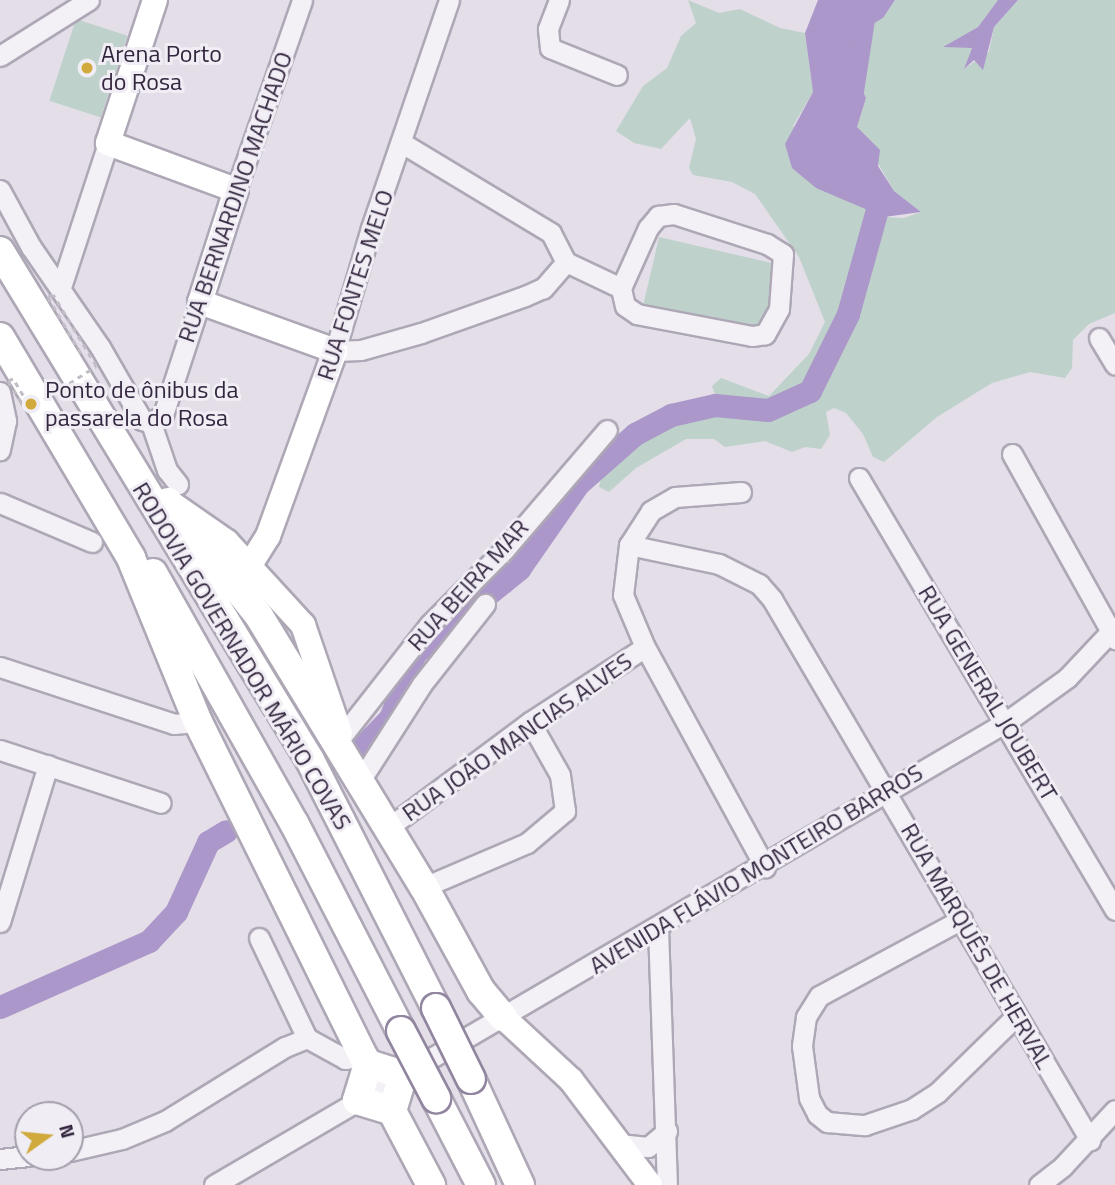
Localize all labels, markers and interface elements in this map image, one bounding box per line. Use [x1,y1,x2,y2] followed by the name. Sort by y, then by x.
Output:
[101,40,222,96] place label: Arena Porto do Rosa
[172,48,298,346] street label: RUA BERNARDINO MACHADO
[79,60,95,76] marker: Arena Porto do Rosa
[311,186,399,384] street label: RUA FONTES MELO
[45,376,238,432] place label: Ponto de ônibus da passarela do Rosa
[23,396,39,412] marker: Ponto de ônibus da passarela do Rosa
[127,477,357,835] street label: RODOVIA GOVERNADOR MÁRIO COVAS
[401,513,535,657] street label: RUA BEIRA MAR
[912,580,1064,806] street label: RUA GENERAL JOUBERT
[397,647,637,827] street label: RUA JOÃO MANCIAS ALVES
[584,758,928,980] street label: AVENIDA FLÁVIO MONTEIRO BARROS
[895,818,1059,1074] street label: RUA MARQUÊS DE HERVAL
[14,1101,84,1171] north arrow
[52,1121,84,1141] text: N

